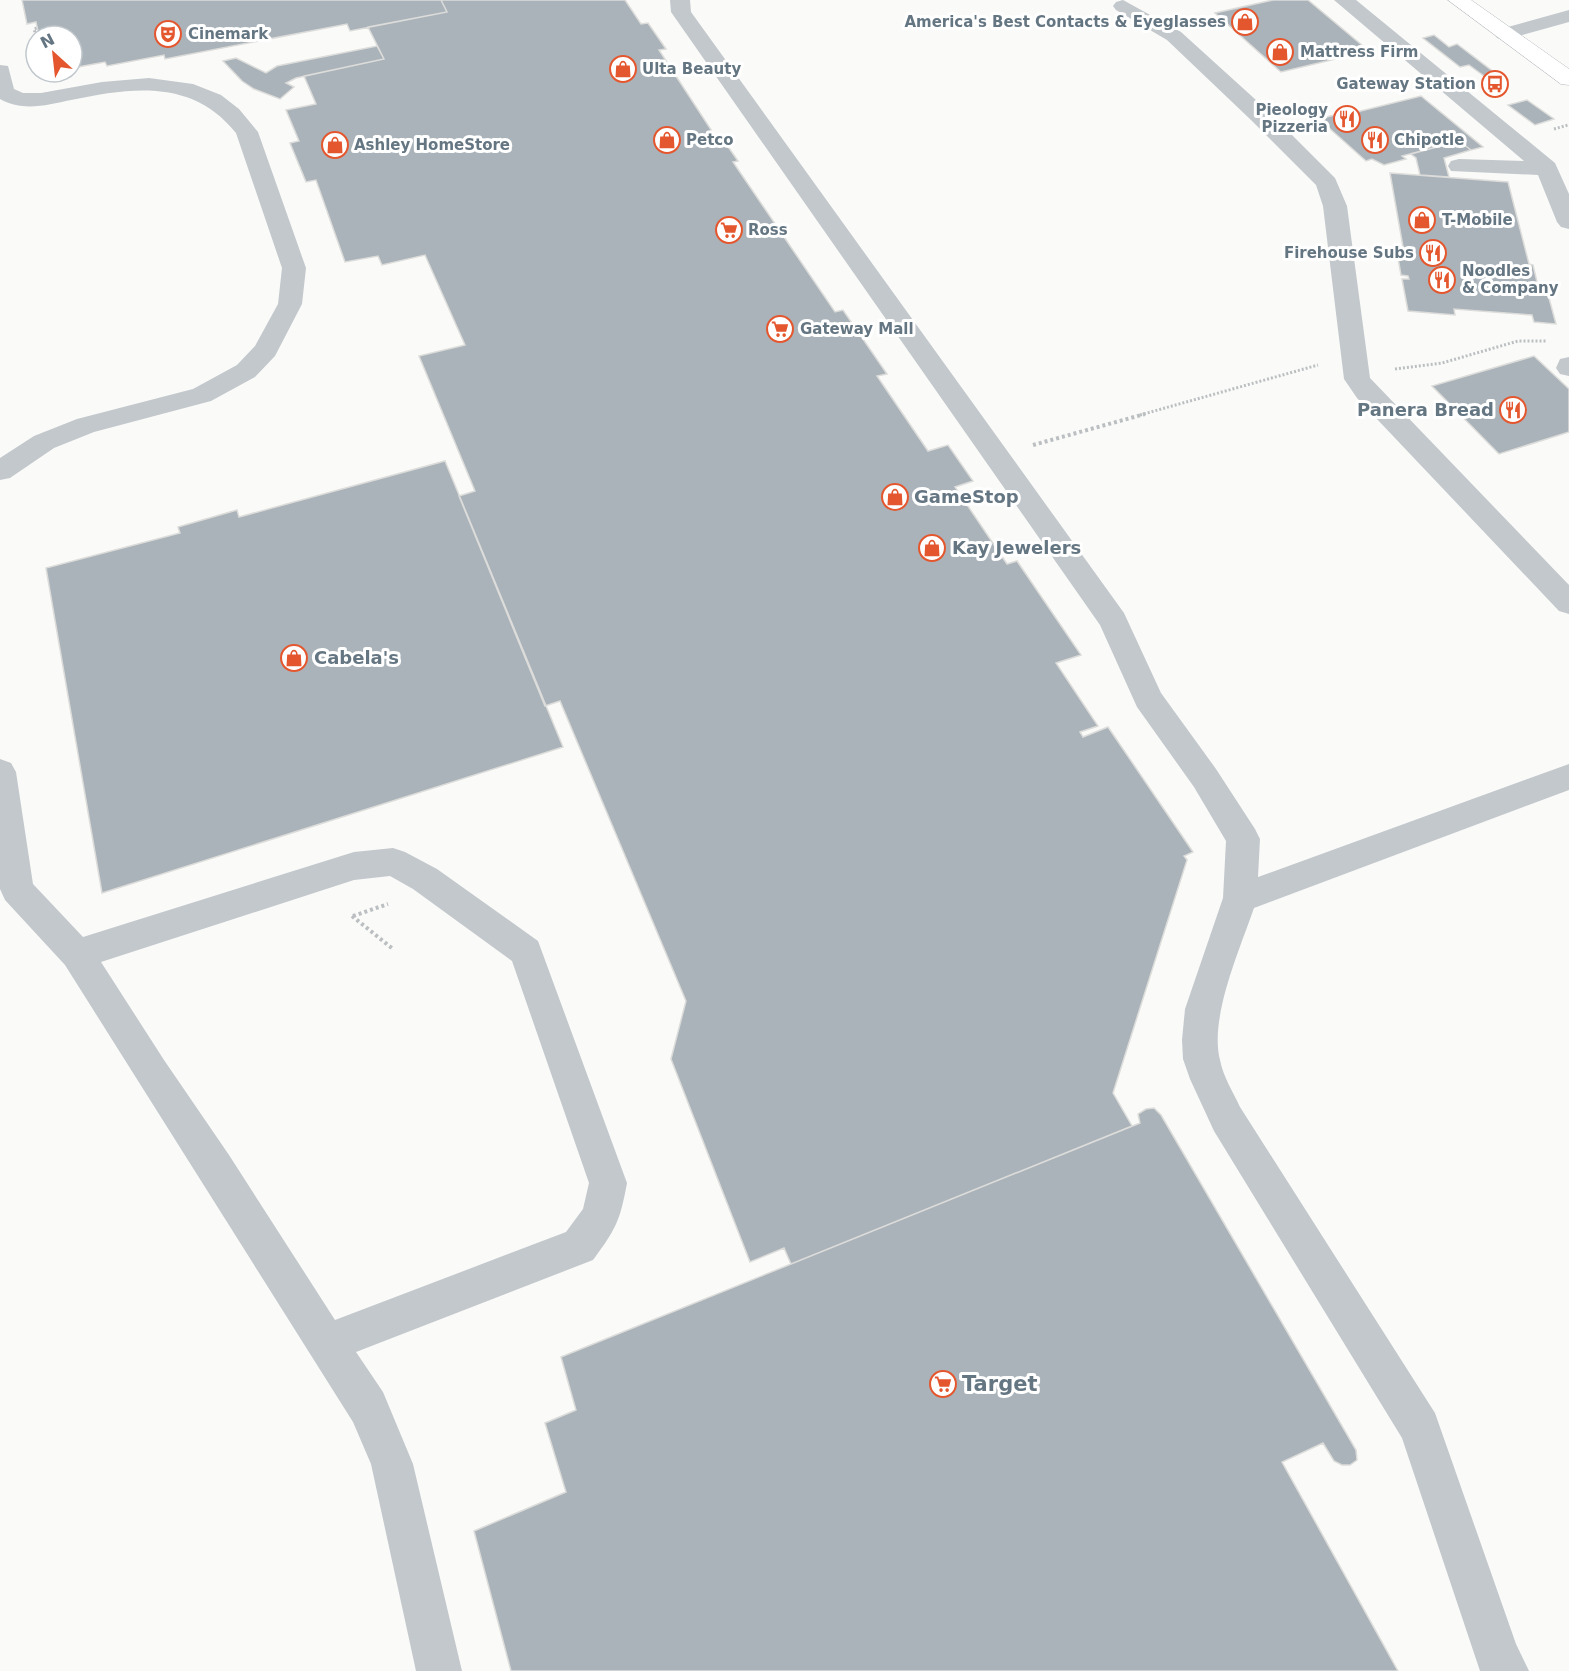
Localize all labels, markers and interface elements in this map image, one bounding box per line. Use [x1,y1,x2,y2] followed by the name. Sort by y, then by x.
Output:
[1230,7,1260,37] shop icon: America's Best Contacts & Eyeglasses
[904,13,1226,31] place label: America's Best Contacts & Eyeglasses
[153,19,183,49] theatre icon: Cinemark
[24,24,84,84] north arrow
[188,25,269,43] place label: Cinemark
[37,30,58,53] text: N
[1265,37,1295,67] shop icon: Mattress Firm
[1300,43,1418,61] place label: Mattress Firm
[608,54,638,84] shop icon: Ulta Beauty
[642,60,741,78] place label: Ulta Beauty
[1480,69,1510,99] bus stop icon: Gateway Station
[1336,75,1476,93] place label: Gateway Station
[1255,101,1328,136] place label: Pieology Pizzeria
[1332,104,1362,134] restaurant icon: Pieology Pizzeria
[652,125,682,155] shop icon: Petco
[1360,125,1390,155] restaurant icon: Chipotle
[320,130,350,160] shop icon: Ashley HomeStore
[686,131,734,149] place label: Petco
[1394,131,1464,149] place label: Chipotle
[354,136,510,154] place label: Ashley HomeStore
[1407,205,1437,235] shop icon: T-Mobile
[1442,211,1513,229] place label: T-Mobile
[714,215,744,245] supermarket icon: Ross
[748,221,788,239] place label: Ross
[1418,238,1448,268] restaurant icon: Firehouse Subs
[1284,244,1414,262] place label: Firehouse Subs
[1462,262,1559,297] place label: Noodles & Company
[1427,265,1457,295] restaurant icon: Noodles & Company
[765,314,795,344] supermarket icon: Gateway Mall
[800,320,914,338] place label: Gateway Mall
[1498,395,1528,425] restaurant icon: Panera Bread
[1357,399,1494,420] place label: Panera Bread
[880,482,910,512] shop icon: GameStop
[914,486,1019,507] place label: GameStop
[917,533,947,563] shop icon: Kay Jewelers
[952,537,1081,558] place label: Kay Jewelers
[279,643,309,673] shop icon: Cabela's
[314,647,399,668] place label: Cabela's
[928,1369,958,1399] supermarket icon: Target
[962,1372,1037,1396] place label: Target

